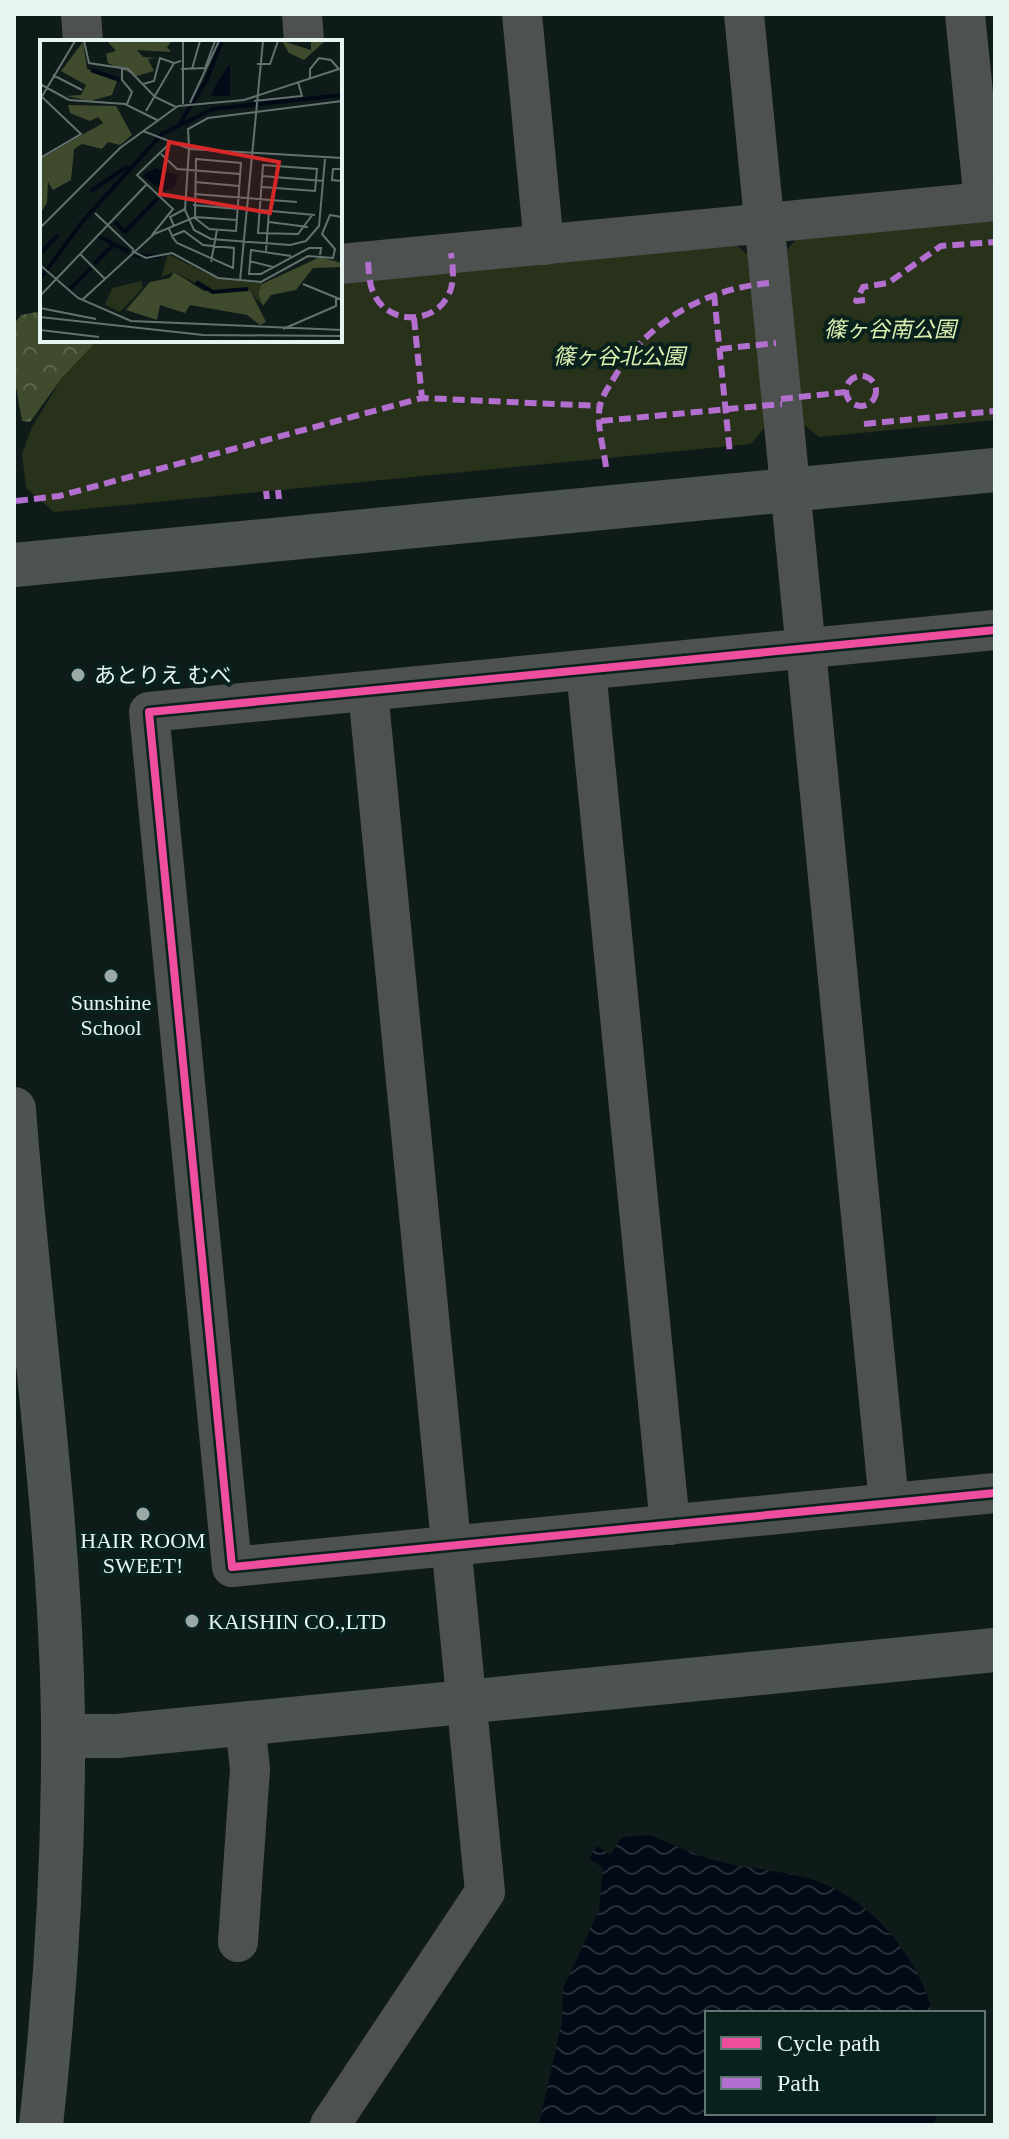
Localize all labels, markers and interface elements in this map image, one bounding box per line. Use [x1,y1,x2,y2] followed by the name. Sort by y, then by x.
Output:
[40,40,342,342] inset map
[824,317,959,342] park label: 篠ヶ谷南公園
[553,344,688,369] park label: 篠ヶ谷北公園
[94,663,232,688] place label: あとりえ むべ
[69,666,87,684] marker: あとりえ むべ
[102,967,120,985] marker: Sunshine School
[71,990,151,1040] place label: Sunshine School
[134,1505,152,1523] marker: HAIR ROOM SWEET!
[80,1528,206,1578] place label: HAIR ROOM SWEET!
[208,1609,386,1634] place label: KAISHIN CO.,LTD
[183,1612,201,1630] marker: KAISHIN CO.,LTD
[705,2011,985,2115] legend
[777,2030,880,2056] text: Cycle path
[777,2070,820,2096] text: Path

